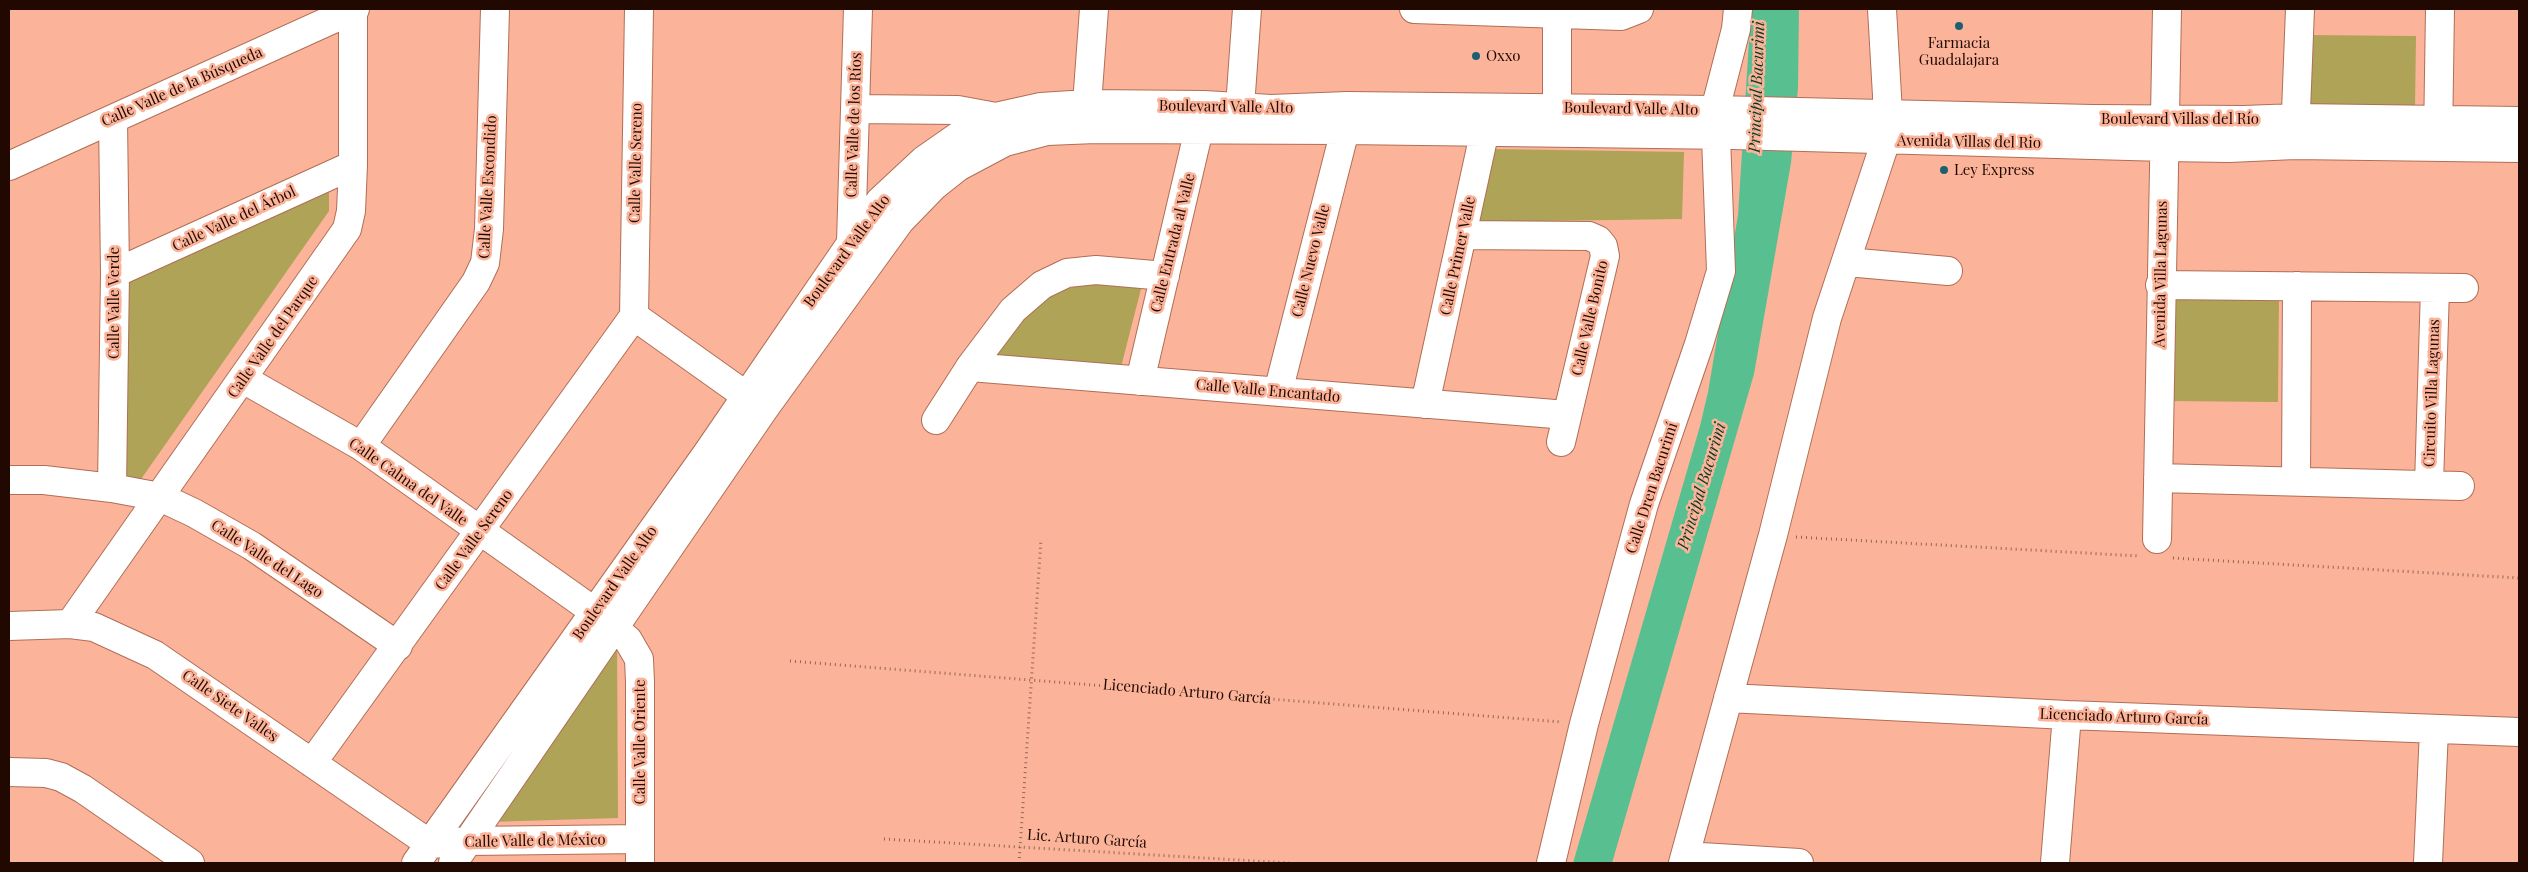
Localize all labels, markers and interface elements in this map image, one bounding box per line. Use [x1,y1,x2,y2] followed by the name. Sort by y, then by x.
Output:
[1953,20,1965,32] marker: Farmacia Guadalajara
[1745,21,1769,153] water label: Principal Bacurimi
[1919,34,1999,69] place label: Farmacia Guadalajara
[99,43,265,131] street label: Calle Valle de la Búsqueda
[1486,47,1520,65] place label: Oxxo
[1470,50,1482,62] marker: Oxxo
[842,52,866,198] street label: Calle Valle de los Ríos
[1159,97,1293,117] street label: Boulevard Valle Alto
[1564,99,1698,119] street label: Boulevard Valle Alto
[626,103,646,223] street label: Calle Valle Sereno
[2101,110,2259,128] street label: Boulevard Villas del Río
[475,115,501,259] street label: Calle Valle Escondido
[1897,132,2041,152] street label: Avenida Villas del Rio
[1954,161,2035,179] place label: Ley Express
[1938,164,1950,176] marker: Ley Express
[1147,172,1199,314] street label: Calle Entrada al Valle
[169,182,299,256] street label: Calle Valle del Árbol
[800,191,894,311] street label: Boulevard Valle Alto
[1437,195,1479,317] street label: Calle Primer Valle
[2151,200,2171,348] street label: Avenida Villa Lagunas
[1288,203,1334,319] street label: Calle Nuevo Valle
[105,247,123,359] street label: Calle Valle Verde
[1568,259,1612,377] street label: Calle Valle Bonito
[224,272,322,402] street label: Calle Valle del Parque
[2420,319,2444,467] street label: Circuito Villa Lagunas
[1195,376,1341,406] street label: Calle Valle Encantado
[1622,420,1682,556] street label: Calle Dren Bacurimí
[1674,420,1730,552] water label: Principal Bacurimi
[345,434,471,530] street label: Calle Calma del Valle
[431,486,517,594] street label: Calle Valle Sereno
[208,516,326,602] street label: Calle Valle del Lago
[569,523,661,643] street label: Boulevard Valle Alto
[179,666,281,746] street label: Calle Siete Valles
[1102,676,1272,708] street label: Licenciado Arturo García
[631,680,649,804] street label: Calle Valle Oriente
[2039,705,2209,729] street label: Licenciado Arturo García
[1027,826,1147,852] street label: Lic. Arturo García
[464,831,606,851] street label: Calle Valle de México

